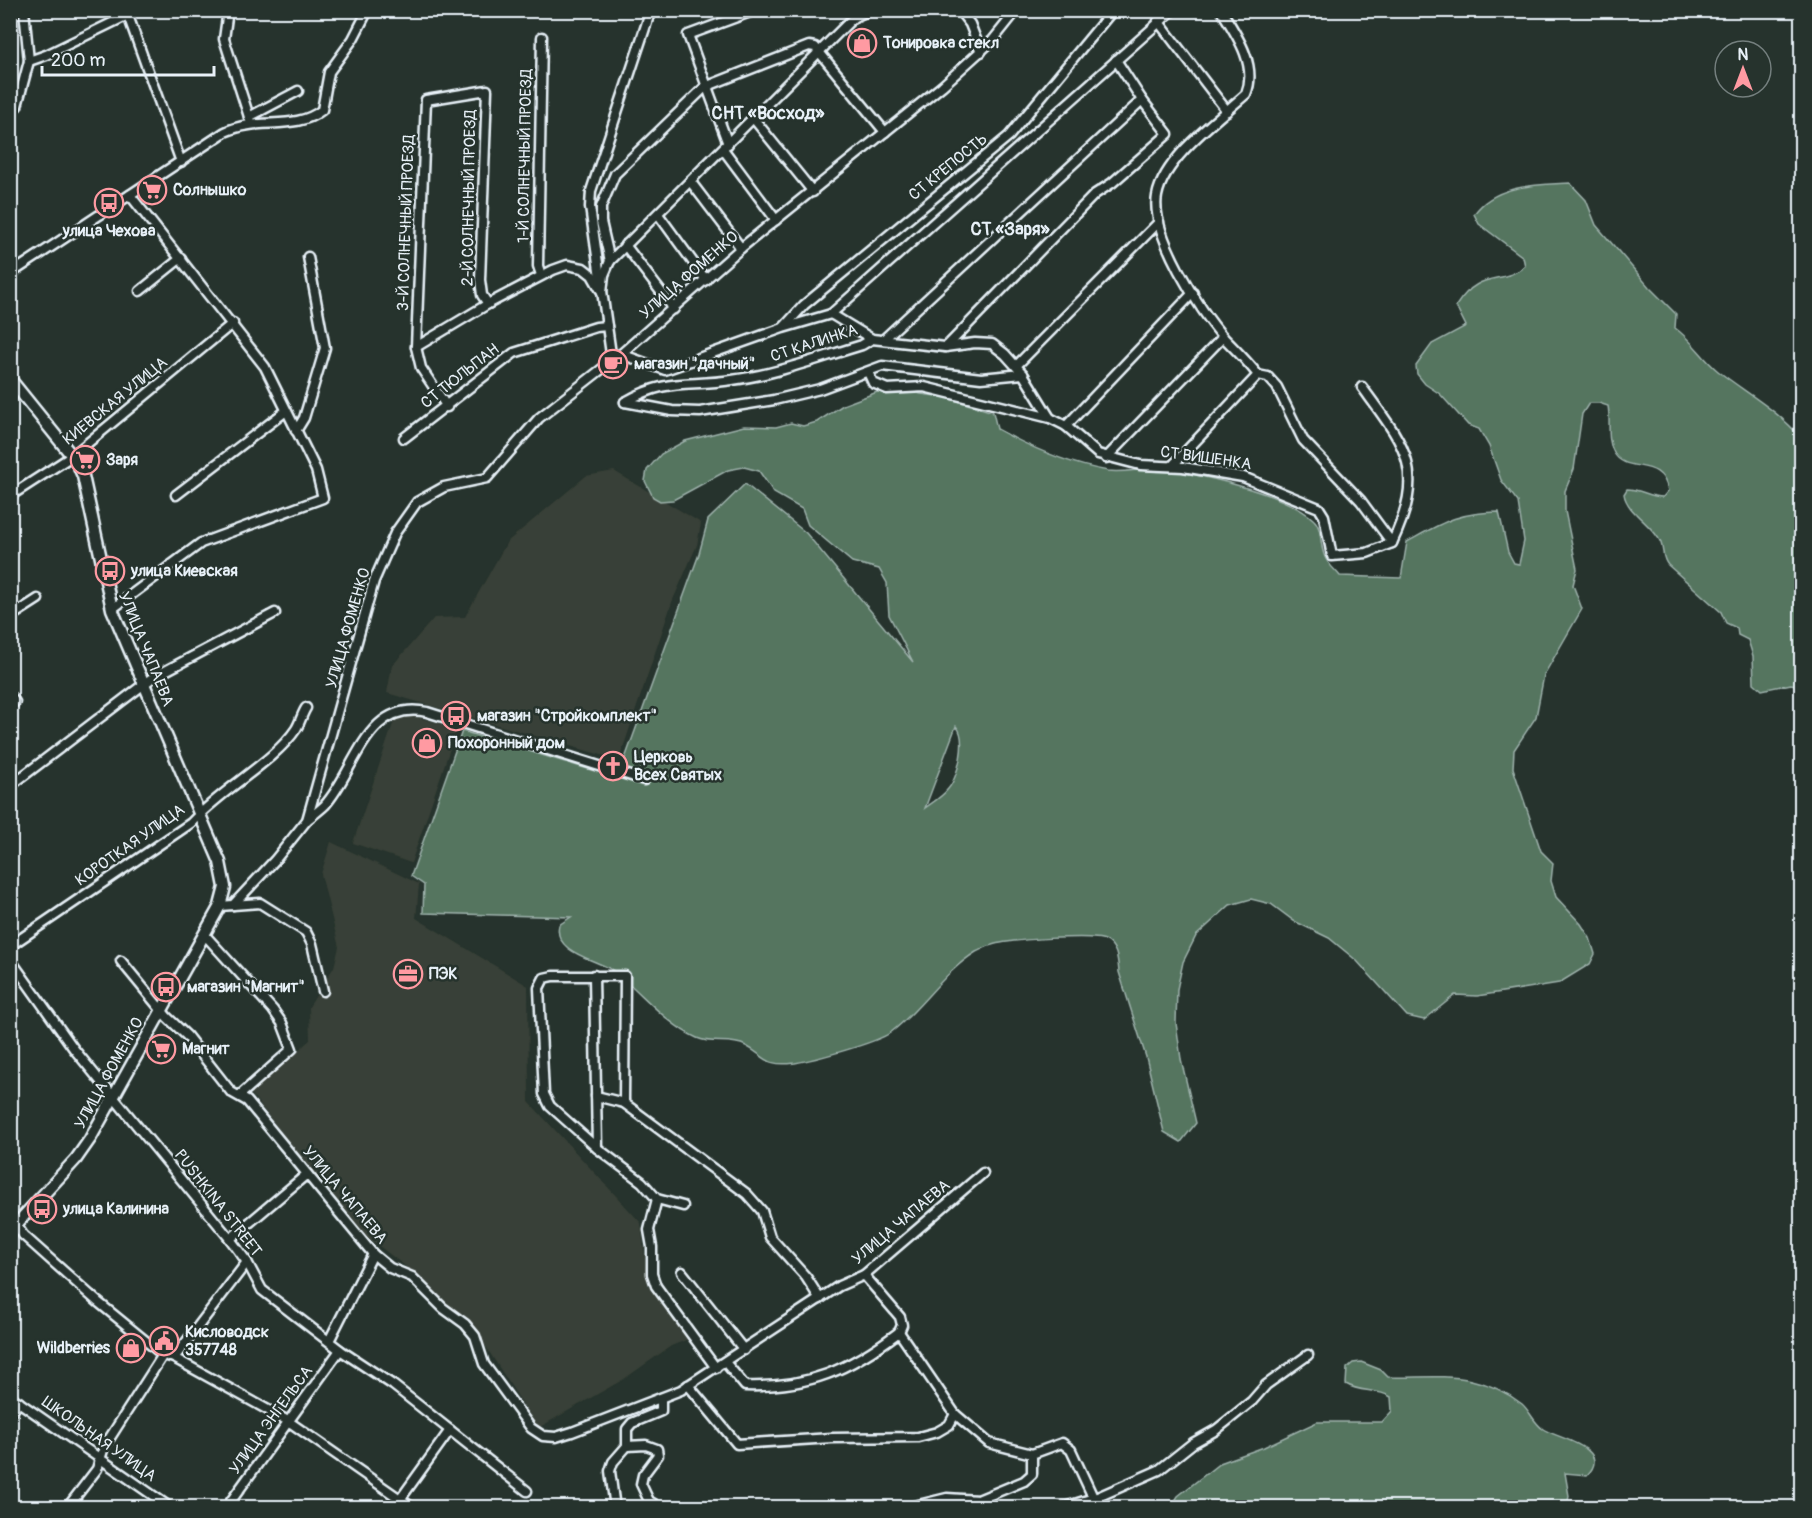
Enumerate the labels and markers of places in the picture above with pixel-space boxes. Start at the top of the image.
shop icon: Тонировка стекл [846,27,878,59]
place label: Тонировка стекл [882,33,999,53]
supermarket icon: Солнышко [136,174,168,206]
place label: Солнышко [173,180,247,200]
bus stop icon: улица Чехова [93,187,125,219]
place label: улица Чехова [62,221,156,241]
cafe icon: магазин "дачный" [597,348,629,380]
place label: магазин "дачный" [634,354,755,374]
supermarket icon: Заря [69,444,101,476]
place label: Заря [106,450,139,470]
bus stop icon: улица Киевская [94,555,126,587]
place label: улица Киевская [130,561,238,581]
bus stop icon: магазин "Стройкомплект" [440,700,472,732]
place label: магазин "Стройкомплект" [477,706,657,726]
shop icon: Похоронный дом [411,727,443,759]
place label: Похоронный дом [448,733,565,753]
place label: Церковь Всех Святых [634,747,722,785]
church icon: Церковь Всех Святых [597,750,629,782]
office icon: ПЭК [392,958,424,990]
place label: ПЭК [429,964,457,984]
bus stop icon: магазин "Магнит" [150,971,182,1003]
place label: магазин "Магнит" [187,977,305,997]
supermarket icon: Магнит [145,1033,177,1065]
place label: Магнит [182,1039,231,1059]
bus stop icon: улица Калинина [26,1193,58,1225]
place label: улица Калинина [62,1199,170,1219]
place label: Кисловодск 357748 [185,1322,269,1360]
public building icon: Кисловодск 357748 [148,1325,180,1357]
shop icon: Wildberries [115,1332,147,1364]
place label: Wildberries [37,1338,111,1358]

